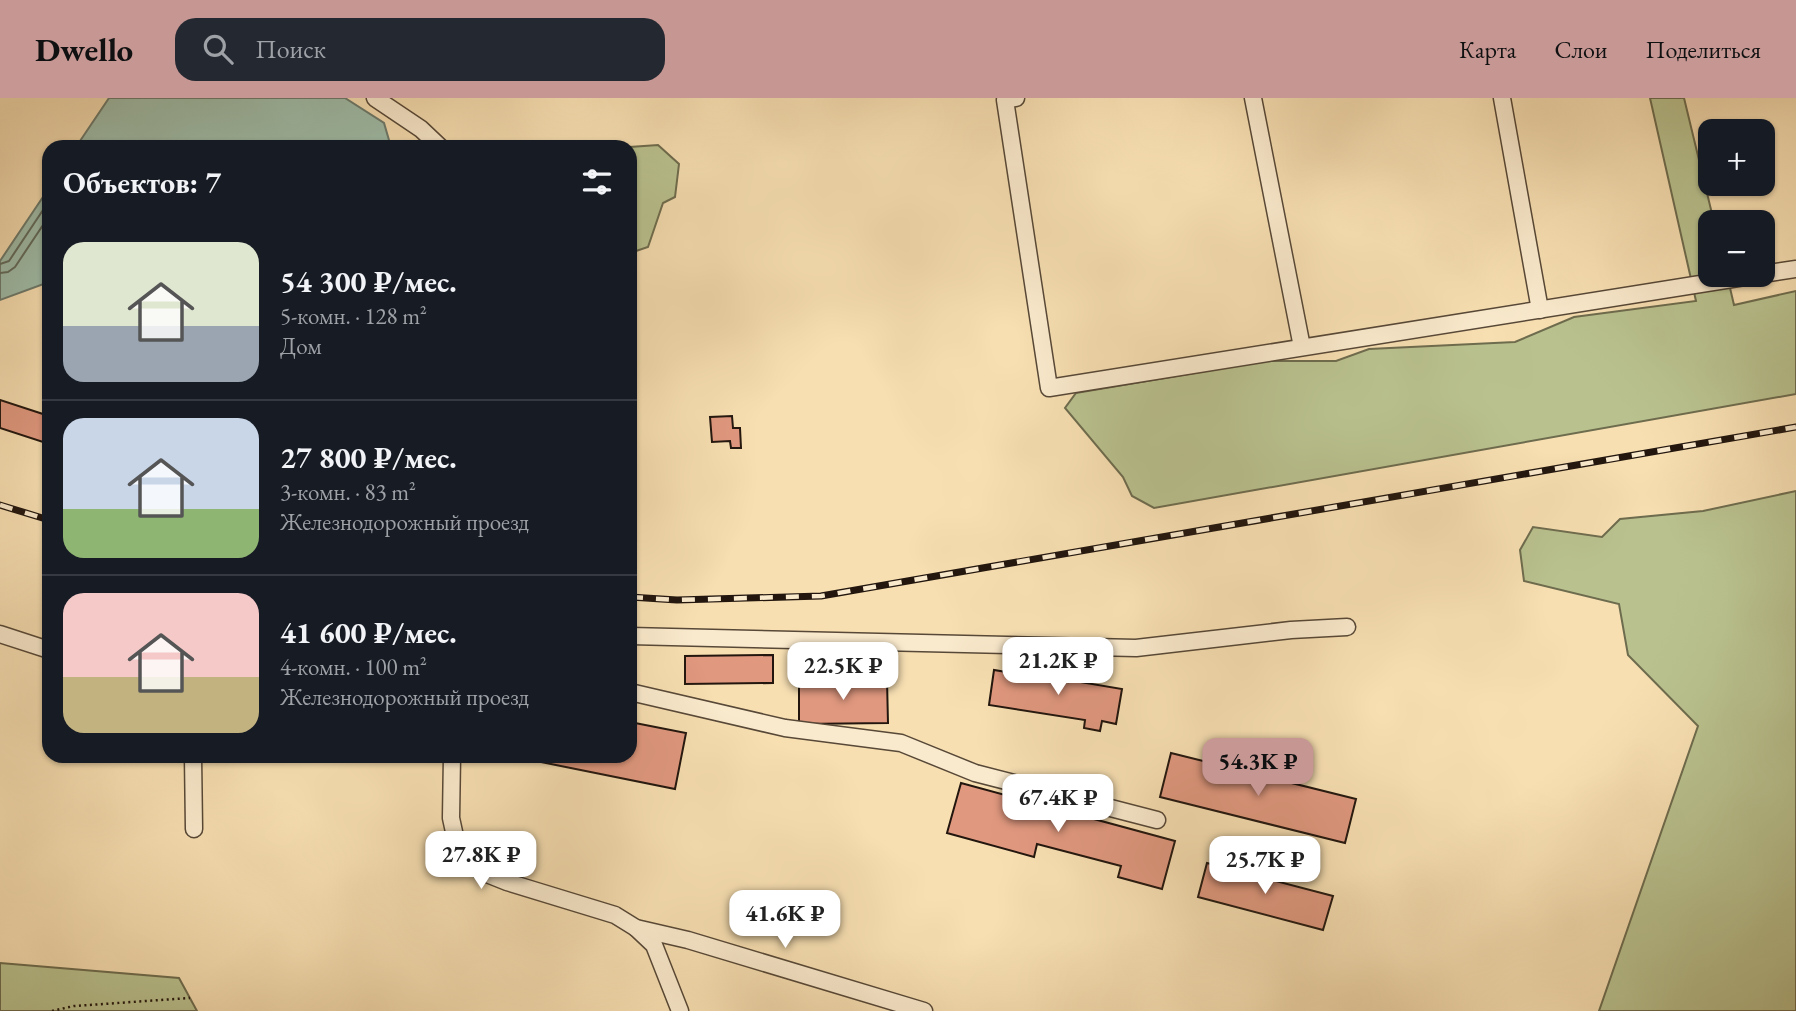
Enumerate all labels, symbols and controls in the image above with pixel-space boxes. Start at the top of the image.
search box [175,18,665,81]
text: Dwello [35,28,133,71]
icon: search [199,30,237,68]
text: Поиск [255,32,326,66]
text: Карта [1459,34,1516,65]
text: Слои [1554,34,1608,65]
text: Поделиться [1646,34,1761,65]
map controls [1698,119,1775,287]
button: + [1698,119,1775,196]
text: Объектов: 7 [63,163,221,202]
icon: filters [578,163,616,201]
button: − [1698,210,1775,287]
text: 54 300 ₽/мес. [280,262,457,301]
icon: home [119,270,203,354]
text: 5-комн. · 128 m² [280,301,427,331]
text: Дом [280,331,322,361]
text: 27 800 ₽/мес. [280,438,457,477]
icon: home [119,446,203,530]
text: 3-комн. · 83 m² [280,477,416,507]
text: Железнодорожный проезд [280,507,529,537]
text: 41 600 ₽/мес. [280,613,457,652]
icon: home [119,621,203,705]
pin: 21.2K ₽ [993,638,1123,697]
pin: 22.5K ₽ [778,642,908,702]
text: 21.2K ₽ [1018,645,1098,675]
text: 22.5K ₽ [803,650,883,680]
text: 4-комн. · 100 m² [280,652,427,682]
text: Железнодорожный проезд [280,682,529,712]
pin: 54.3K ₽ [1193,738,1323,798]
text: 54.3K ₽ [1218,746,1298,776]
pin: 67.4K ₽ [993,774,1123,834]
text: 67.4K ₽ [1018,782,1098,812]
pin: 27.8K ₽ [416,832,546,891]
pin: 25.7K ₽ [1200,836,1330,896]
text: 27.8K ₽ [441,839,521,869]
text: 25.7K ₽ [1225,844,1305,874]
pin: 41.6K ₽ [720,890,850,950]
text: 41.6K ₽ [745,898,825,928]

